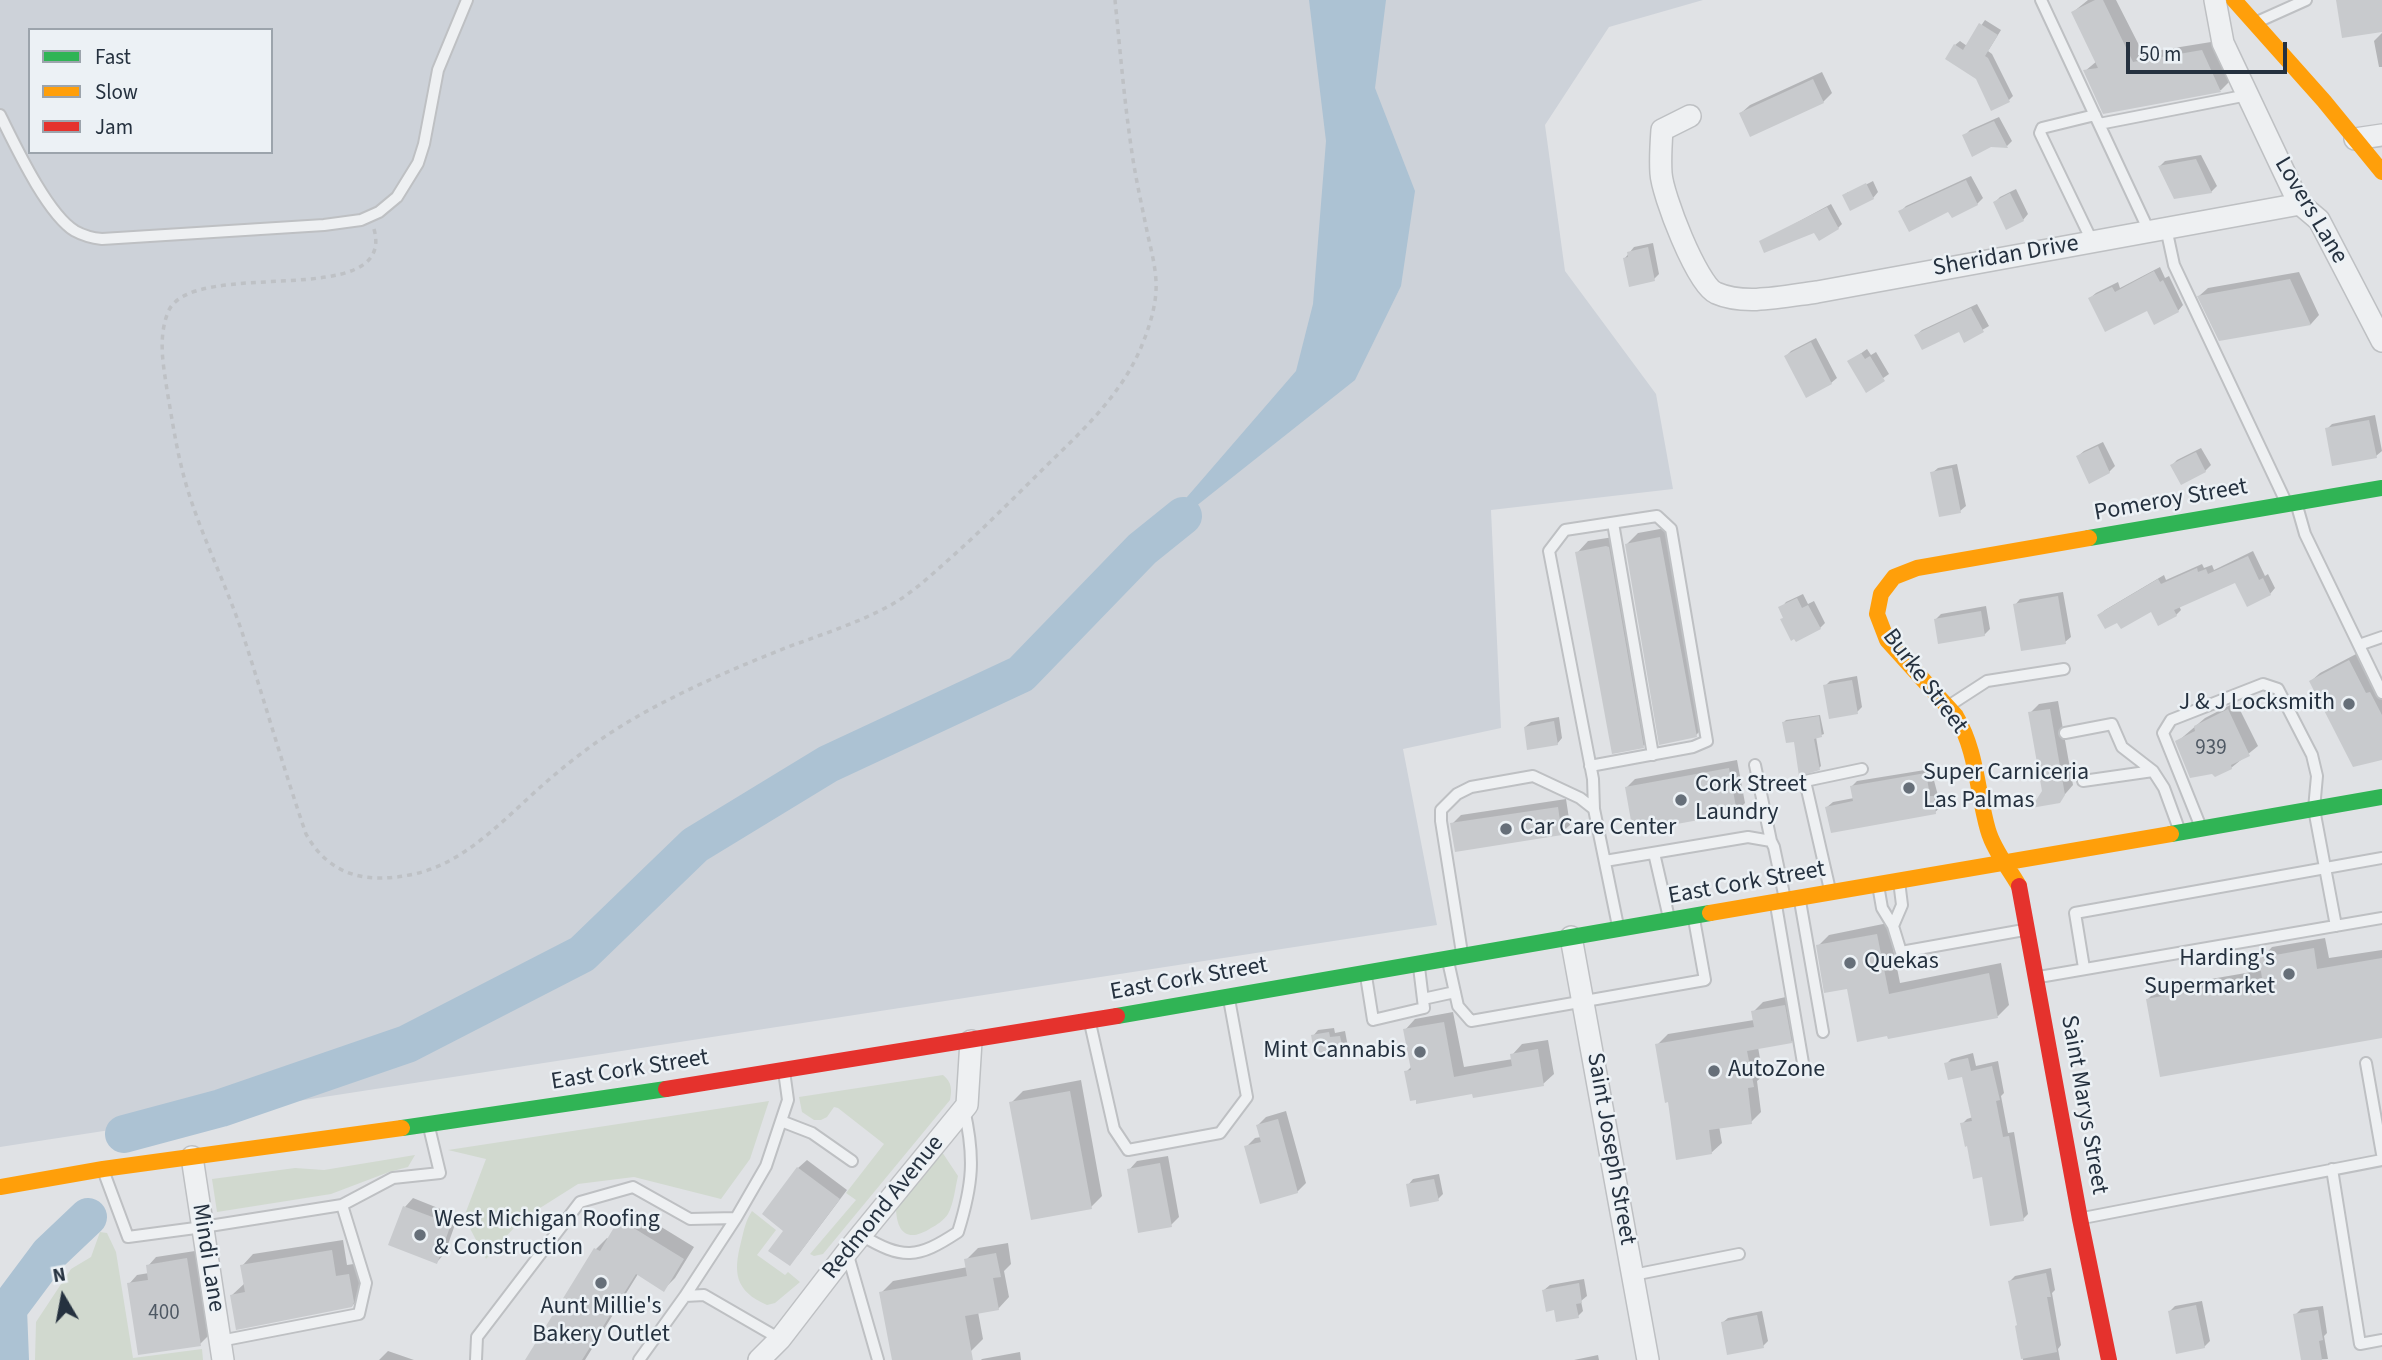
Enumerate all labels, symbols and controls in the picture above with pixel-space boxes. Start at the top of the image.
legend [28,28,273,154]
scale bar [2130,28,2291,72]
text: 50 m [2139,39,2181,69]
text: Fast [95,42,131,72]
text: Slow [95,77,138,107]
text: Jam [95,112,133,142]
street label: Lovers Lane [2267,152,2353,270]
street label: Sheridan Drive [1931,230,2081,284]
street label: Pomeroy Street [2092,473,2250,529]
street label: Burke Street [1875,624,1973,740]
place label: J & J Locksmith [2179,690,2335,718]
marker: J & J Locksmith [2341,696,2357,712]
house number: 939 [2195,736,2227,762]
place label: Super Carniceria Las Palmas [1923,760,2089,816]
place label: Cork Street Laundry [1695,772,1807,828]
marker: Super Carniceria Las Palmas [1901,780,1917,796]
marker: Cork Street Laundry [1673,792,1689,808]
place label: Car Care Center [1520,815,1676,843]
marker: Car Care Center [1498,821,1514,837]
street label: East Cork Street [1666,856,1828,912]
place label: Harding's Supermarket [2144,946,2275,1002]
place label: Quekas [1864,949,1939,977]
street label: East Cork Street [1108,952,1270,1008]
marker: Quekas [1842,955,1858,971]
marker: Harding's Supermarket [2281,966,2297,982]
street label: Saint Marys Street [2053,1013,2113,1197]
place label: Mint Cannabis [1263,1038,1406,1066]
street label: East Cork Street [549,1044,711,1098]
marker: Mint Cannabis [1412,1044,1428,1060]
street label: Saint Joseph Street [1579,1051,1641,1247]
place label: AutoZone [1728,1057,1825,1085]
marker: AutoZone [1706,1063,1722,1079]
street label: Redmond Avenue [817,1130,951,1286]
street label: Mindi Lane [184,1202,230,1314]
place label: West Michigan Roofing & Construction [434,1207,660,1263]
marker: West Michigan Roofing & Construction [412,1227,428,1243]
text: N [51,1261,68,1290]
north arrow [28,1262,98,1332]
marker: Aunt Millie's Bakery Outlet [593,1275,609,1291]
place label: Aunt Millie's Bakery Outlet [532,1294,670,1350]
house number: 400 [148,1301,180,1327]

